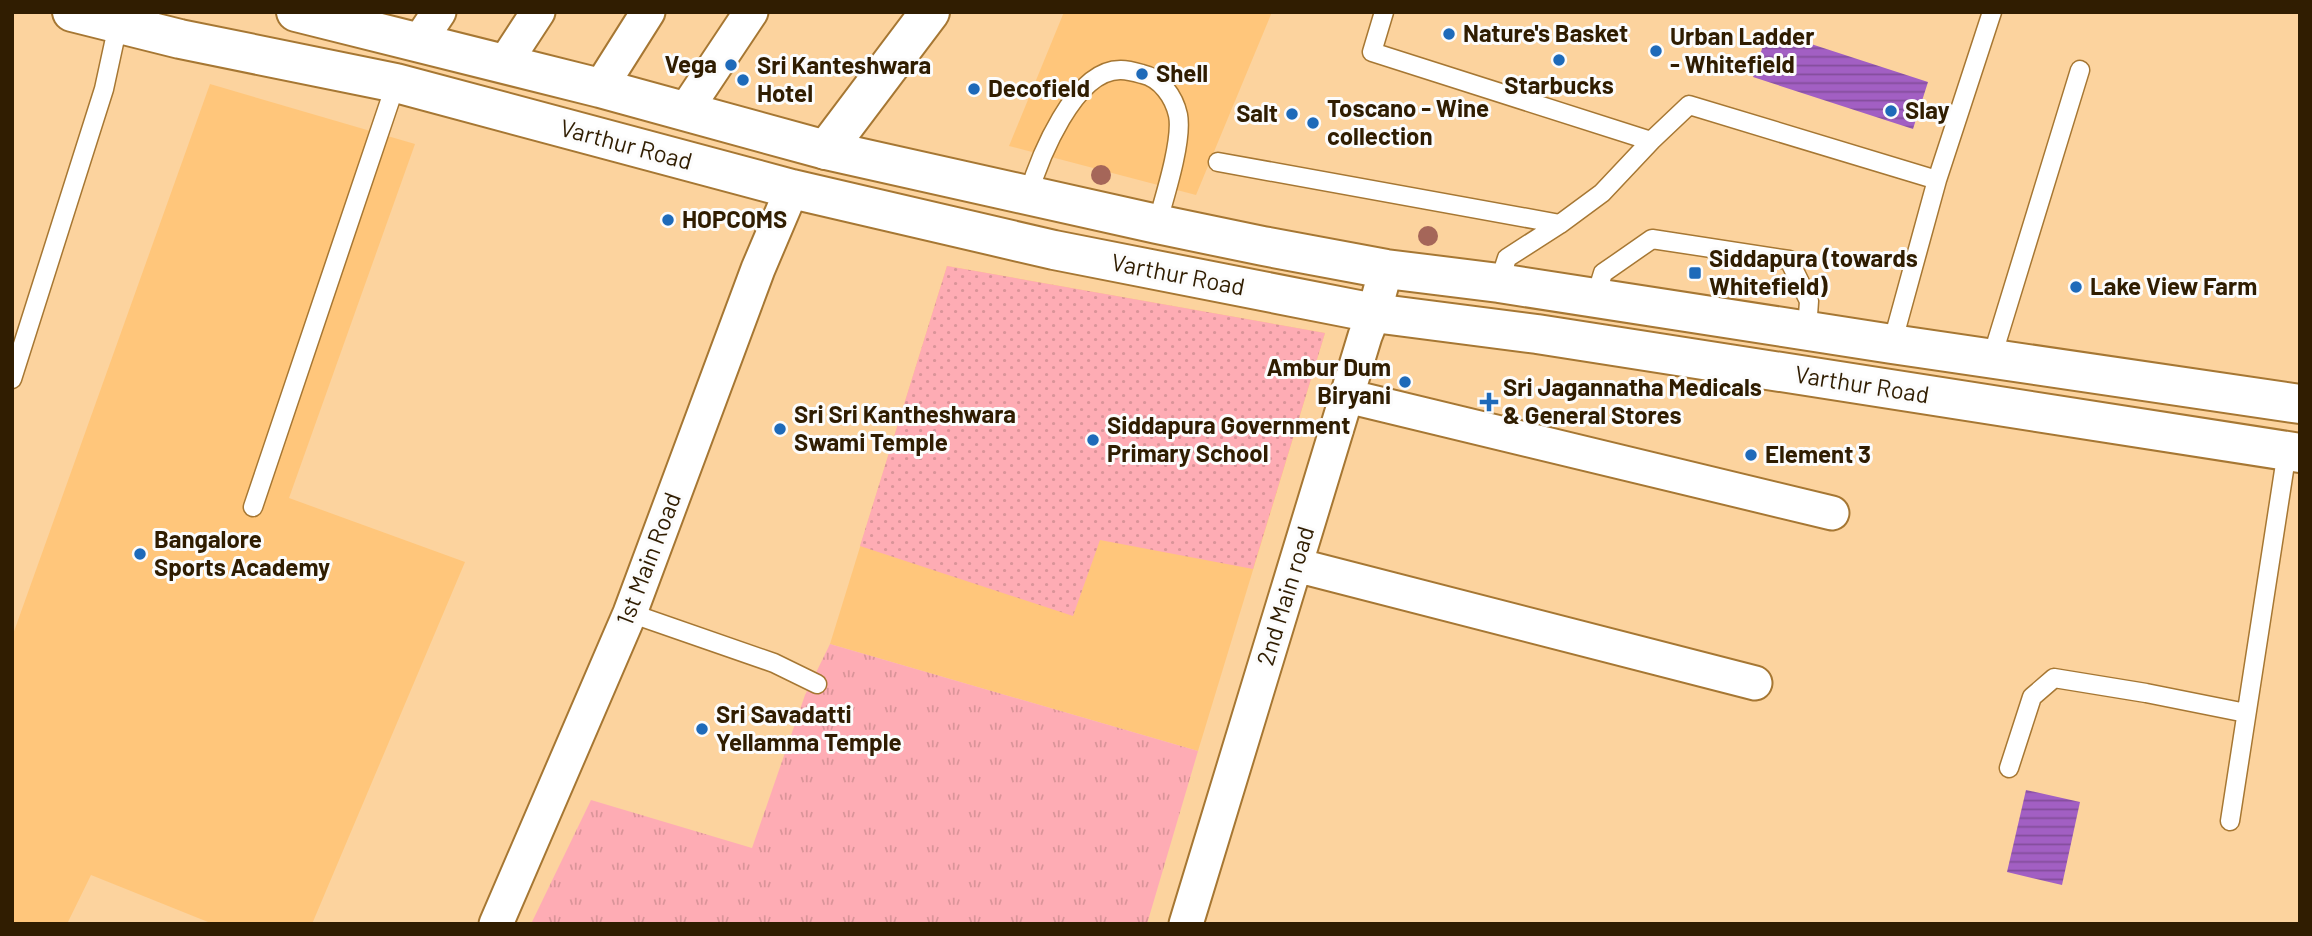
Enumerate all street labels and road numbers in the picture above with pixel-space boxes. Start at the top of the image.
street label: Varthur Road [557,112,696,175]
street label: Varthur Road [1109,246,1248,301]
street label: Varthur Road [1793,359,1931,408]
street label: 1st Main Road [609,488,686,629]
street label: 2nd Main road [1250,523,1319,669]

